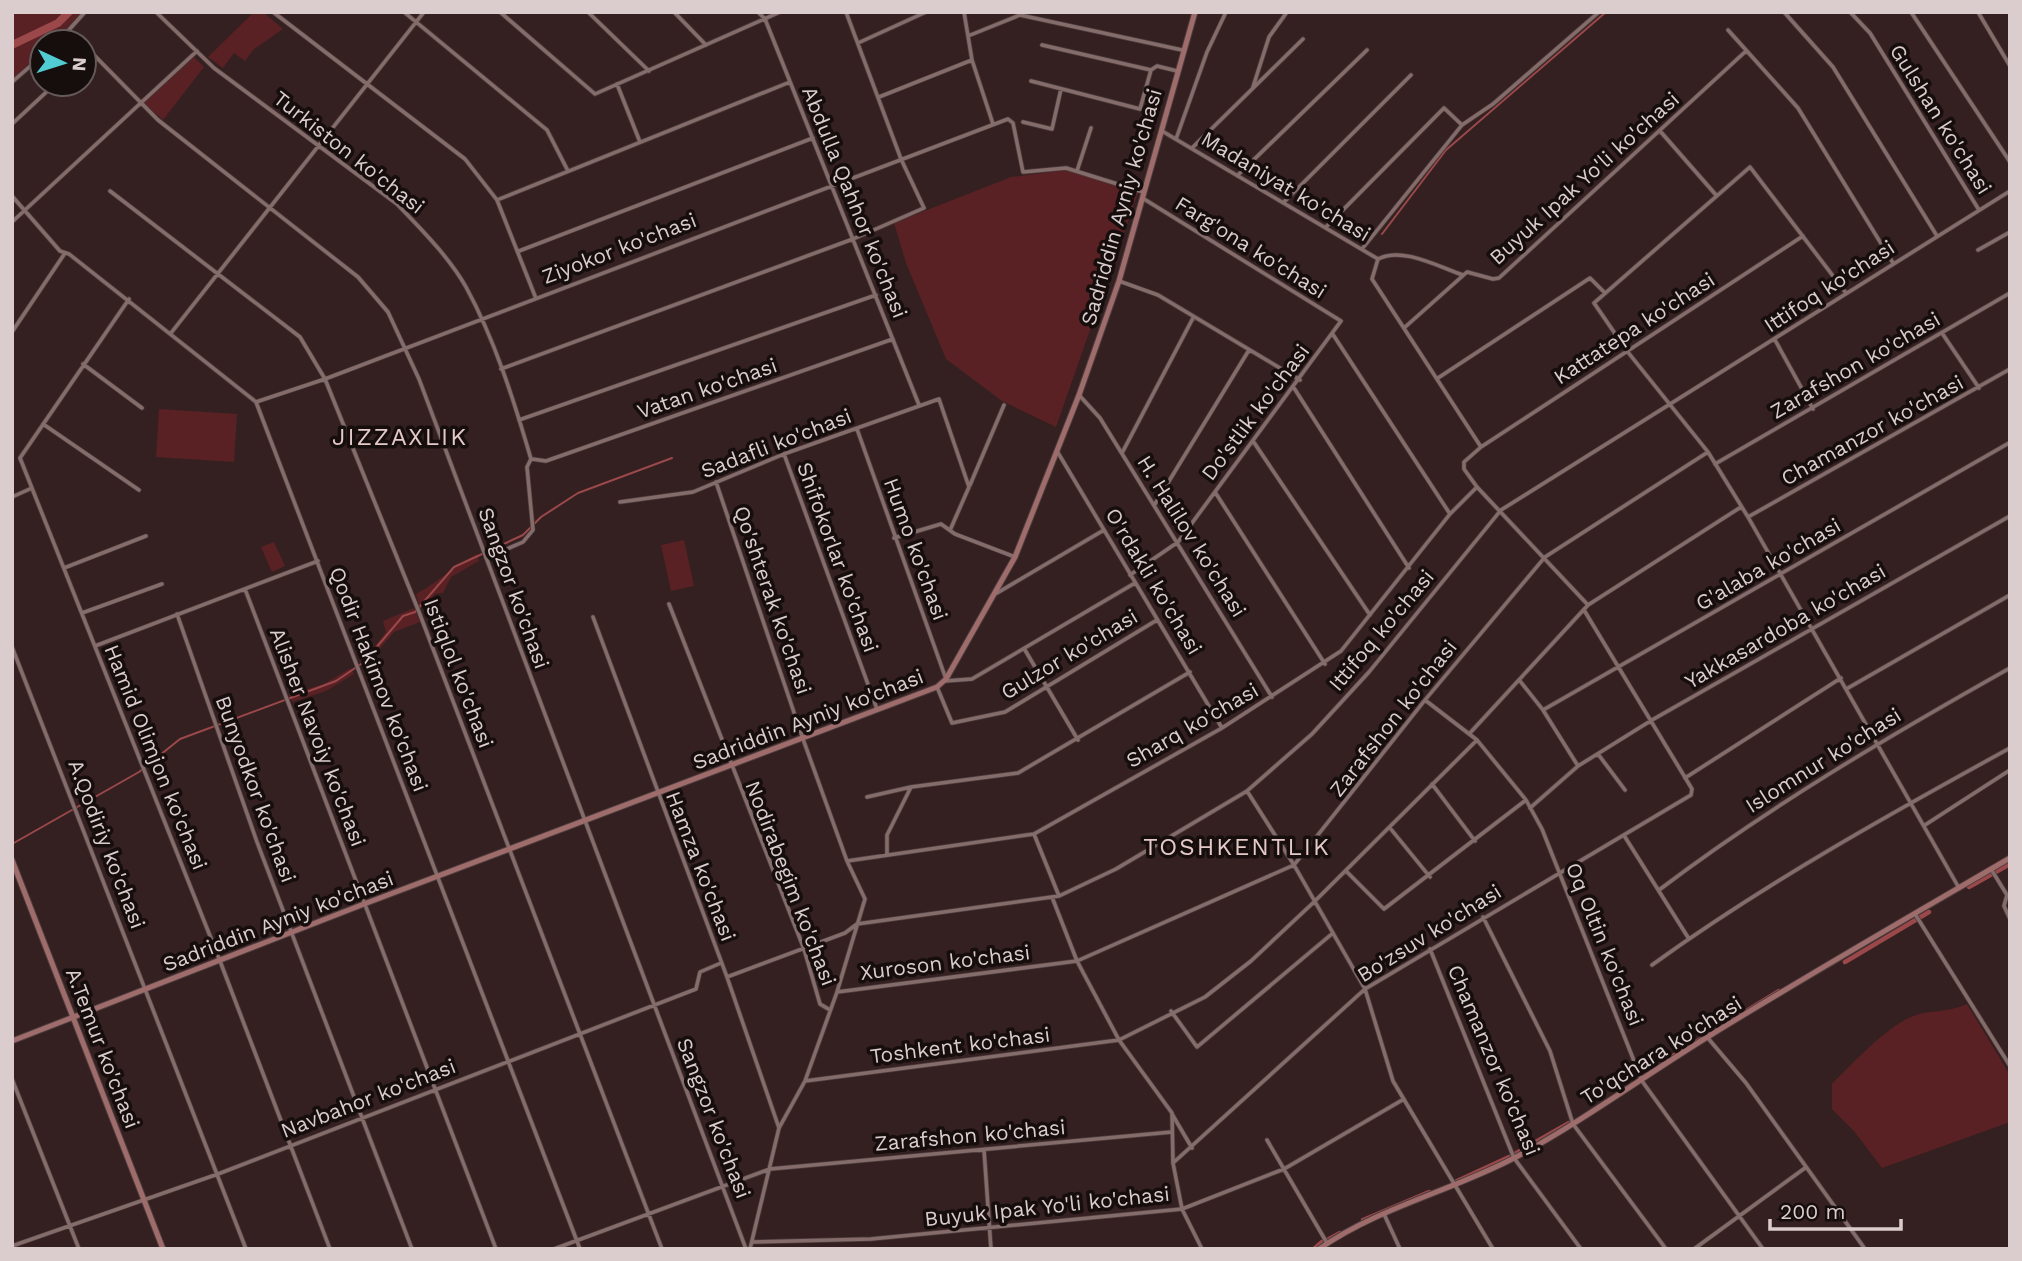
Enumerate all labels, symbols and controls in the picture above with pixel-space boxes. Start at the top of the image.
north arrow [28,28,98,98]
street label: Gulshan ko'chasi [1885,39,1997,199]
text: N [67,56,91,72]
street label: Abdulla Qahhor ko'chasi [797,83,913,321]
street label: Turkiston ko'chasi [269,85,429,219]
street label: Sadriddin Ayniy ko'chasi [1075,86,1167,328]
street label: Buyuk Ipak Yo'li ko'chasi [1484,86,1684,270]
street label: Madaniyat ko'chasi [1197,126,1375,246]
street label: Farg'ona ko'chasi [1171,191,1331,303]
street label: Ziyokor ko'chasi [538,207,700,289]
street label: Ittifoq ko'chasi [1759,235,1899,337]
street label: Kattatepa ko'chasi [1549,267,1719,389]
street label: Zarafshon ko'chasi [1766,306,1944,424]
street label: Do'stlik ko'chasi [1196,339,1314,485]
street label: Vatan ko'chasi [634,352,780,424]
street label: Chamanzor ko'chasi [1776,369,1968,491]
street label: Sadafli ko'chasi [697,403,855,483]
district label: JIZZAXLIK [332,423,468,451]
street label: H. Halilov ko'chasi [1132,451,1252,621]
street label: Shifokorlar ko'chasi [792,459,884,655]
street label: Humo ko'chasi [879,474,953,624]
street label: Qo'shterak ko'chasi [729,502,817,698]
street label: O'rdakli ko'chasi [1100,503,1208,659]
street label: Sangzor ko'chasi [473,504,555,672]
street label: G'alaba ko'chasi [1691,512,1845,616]
street label: Yakkasardoba ko'chasi [1680,558,1890,694]
street label: Qodir Hakimov ko'chasi [325,563,433,795]
street label: Ittifoq ko'chasi [1323,564,1439,696]
street label: Istiqlol ko'chasi [419,595,499,751]
street label: Gulzor ko'chasi [996,603,1142,705]
street label: Alisher Navoiy ko'chasi [265,624,371,850]
street label: Zarafshon ko'chasi [1324,635,1462,801]
street label: Hamid Olimjon ko'chasi [99,641,213,873]
street label: Sadriddin Ayniy ko'chasi [689,663,927,775]
street label: Sharq ko'chasi [1121,677,1263,773]
street label: Bunyodkor ko'chasi [211,692,301,886]
street label: Islomnur ko'chasi [1741,702,1905,818]
street label: A.Qodiriy ko'chasi [63,756,151,932]
street label: Nodirabegim ko'chasi [740,777,842,989]
street label: Hamza ko'chasi [661,788,741,944]
district label: TOSHKENTLIK [1143,833,1331,861]
street label: Oq Oltin ko'chasi [1561,859,1649,1029]
street label: Sadriddin Ayniy ko'chasi [159,865,397,977]
street label: Bo'zsuv ko'chasi [1352,879,1506,987]
street label: Xuroson ko'chasi [858,939,1032,985]
street label: Chamanzor ko'chasi [1443,961,1545,1159]
street label: A.Temur ko'chasi [61,964,145,1132]
street label: To'qchara ko'chasi [1576,990,1746,1110]
street label: Toshkent ko'chasi [869,1022,1051,1068]
street label: Sangzor ko'chasi [672,1034,756,1202]
street label: Navbahor ko'chasi [277,1053,459,1143]
street label: Zarafshon ko'chasi [873,1114,1067,1156]
street label: Buyuk Ipak Yo'li ko'chasi [923,1181,1171,1231]
scale bar [1770,1188,1901,1232]
text: 200 m [1780,1199,1846,1224]

